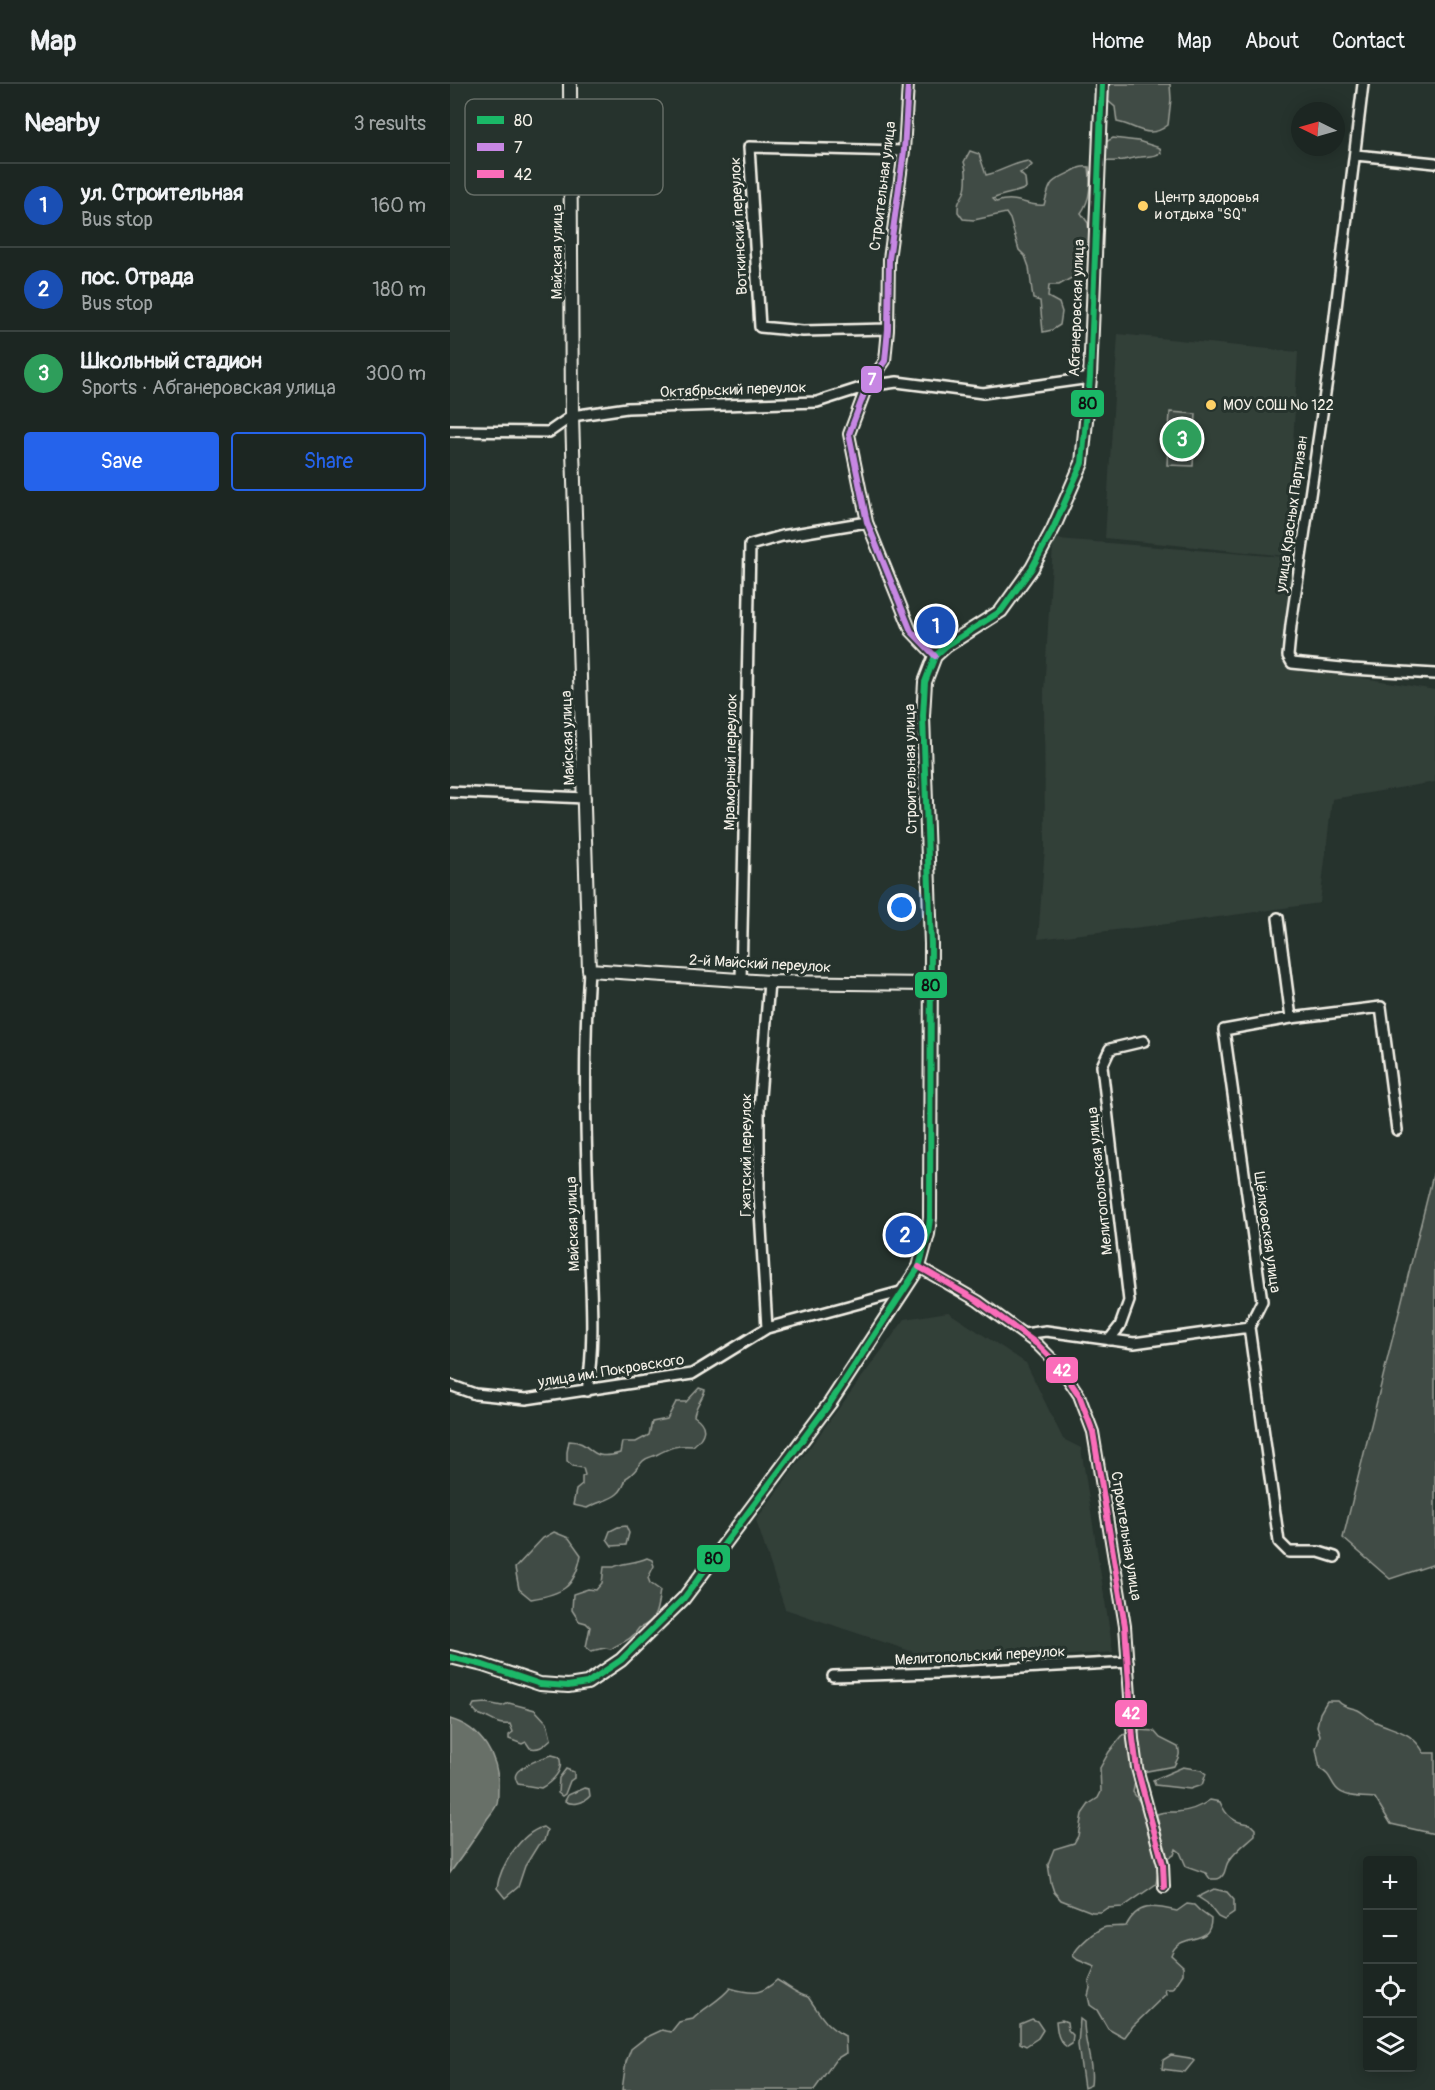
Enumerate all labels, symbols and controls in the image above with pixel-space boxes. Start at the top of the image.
text: Map [30,24,76,59]
text: Home [1091,28,1144,55]
text: Map [1177,28,1212,55]
text: About [1245,28,1299,55]
text: Contact [1332,28,1405,55]
legend [465,99,663,195]
north arrow [1291,102,1345,156]
text: Nearby [24,107,100,139]
text: 3 results [354,111,426,136]
text: 80 [514,111,533,131]
street label: Строительная улица [866,120,900,252]
text: 7 [514,138,523,158]
street label: Воткинский переулок [726,156,752,295]
text: 42 [514,165,532,185]
text: ул. Строительная [81,179,243,207]
place label: Центр здоровья и отдыха "SQ" [1155,188,1259,224]
text: 1 [40,193,47,218]
text: 160 m [371,193,426,218]
marker: Центр здоровья и отдыха "SQ" [1136,199,1150,213]
street label: Майская улица [548,204,567,299]
text: Bus stop [81,207,153,232]
street label: Абганеровская улица [1065,239,1089,377]
text: пос. Отрада [81,263,194,291]
text: 2 [38,277,49,302]
text: 180 m [372,277,426,302]
text: Bus stop [81,291,153,316]
text: Школьный стадион [81,347,262,375]
text: 3 [38,361,49,386]
text: 300 m [365,361,426,386]
line badge: 7 [860,365,883,394]
text: 7 [868,370,877,390]
text: Sports · Абганеровская улица [81,375,336,400]
street label: Октябрьский переулок [659,378,807,402]
line badge: 80 [1070,389,1105,418]
text: 80 [1079,394,1098,414]
place label: МОУ СОШ № 122 [1223,396,1334,415]
marker: МОУ СОШ № 122 [1204,398,1218,412]
pin: 3 [1162,416,1202,462]
button: Save [24,432,219,491]
button: Share [231,432,426,491]
street label: улица Красных Партизан [1271,435,1312,594]
pin: 1 [916,604,956,648]
street label: Майская улица [557,690,579,786]
street label: Мраморный переулок [720,693,742,831]
street label: Строительная улица [900,704,922,834]
your location [887,893,916,922]
street label: 2-й Майский переулок [688,951,832,977]
line badge: 80 [914,971,948,999]
text: 80 [922,976,941,996]
street label: Гжатский переулок [737,1093,756,1217]
street label: Мелитопольская улица [1083,1106,1117,1256]
street label: Щёлковская улица [1249,1170,1285,1294]
street label: Майская улица [562,1176,584,1272]
pin: 2 [886,1212,924,1258]
street label: улица им. Покровского [536,1350,685,1392]
line badge: 42 [1045,1356,1079,1384]
text: 42 [1053,1361,1071,1381]
street label: Строительная улица [1106,1470,1146,1602]
line badge: 80 [696,1544,731,1573]
text: 80 [705,1549,724,1569]
street label: Мелитопольский переулок [894,1642,1066,1670]
line badge: 42 [1114,1699,1148,1728]
text: 42 [1122,1704,1140,1724]
map controls [1363,1856,1417,2072]
button: + [1363,1856,1417,1910]
button: − [1363,1910,1417,1964]
button: locate [1363,1964,1417,2018]
button: layers [1363,2018,1417,2072]

